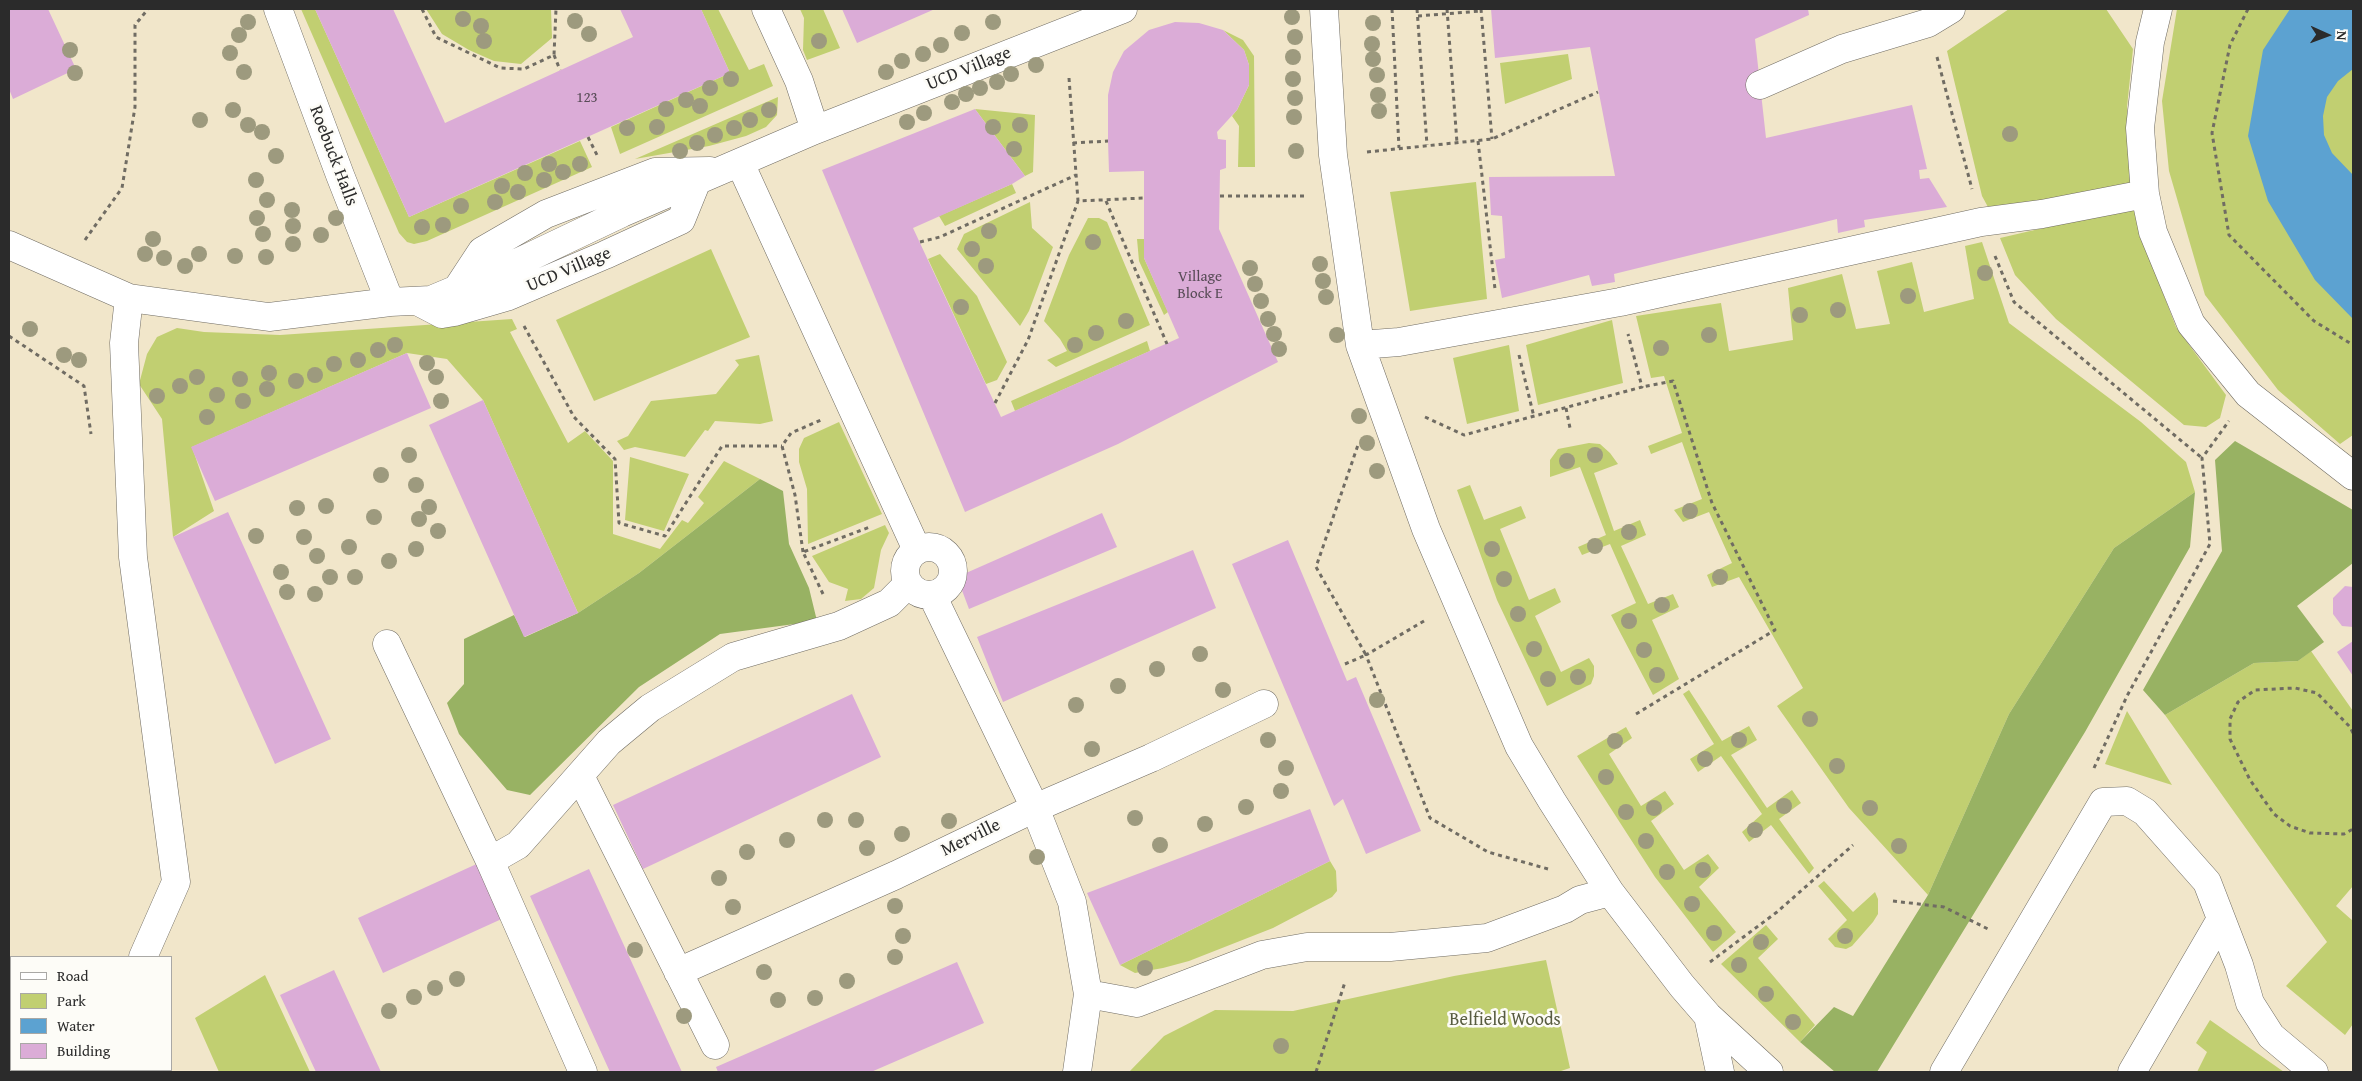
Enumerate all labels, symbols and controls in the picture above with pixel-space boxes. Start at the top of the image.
north arrow [2302,10,2352,60]
text: N [2332,30,2352,41]
street label: UCD Village [924,42,1014,96]
house number: 123 [576,89,598,107]
street label: Roebuck Halls [304,103,362,209]
street label: UCD Village [524,243,614,297]
house number: Village Block E [1177,268,1223,303]
street label: Merville [938,814,1004,862]
legend [10,956,172,1071]
text: Road [57,965,88,986]
text: Park [57,990,86,1011]
park label: Belfield Woods [1449,1009,1561,1031]
text: Water [57,1015,95,1036]
text: Building [57,1040,110,1061]

